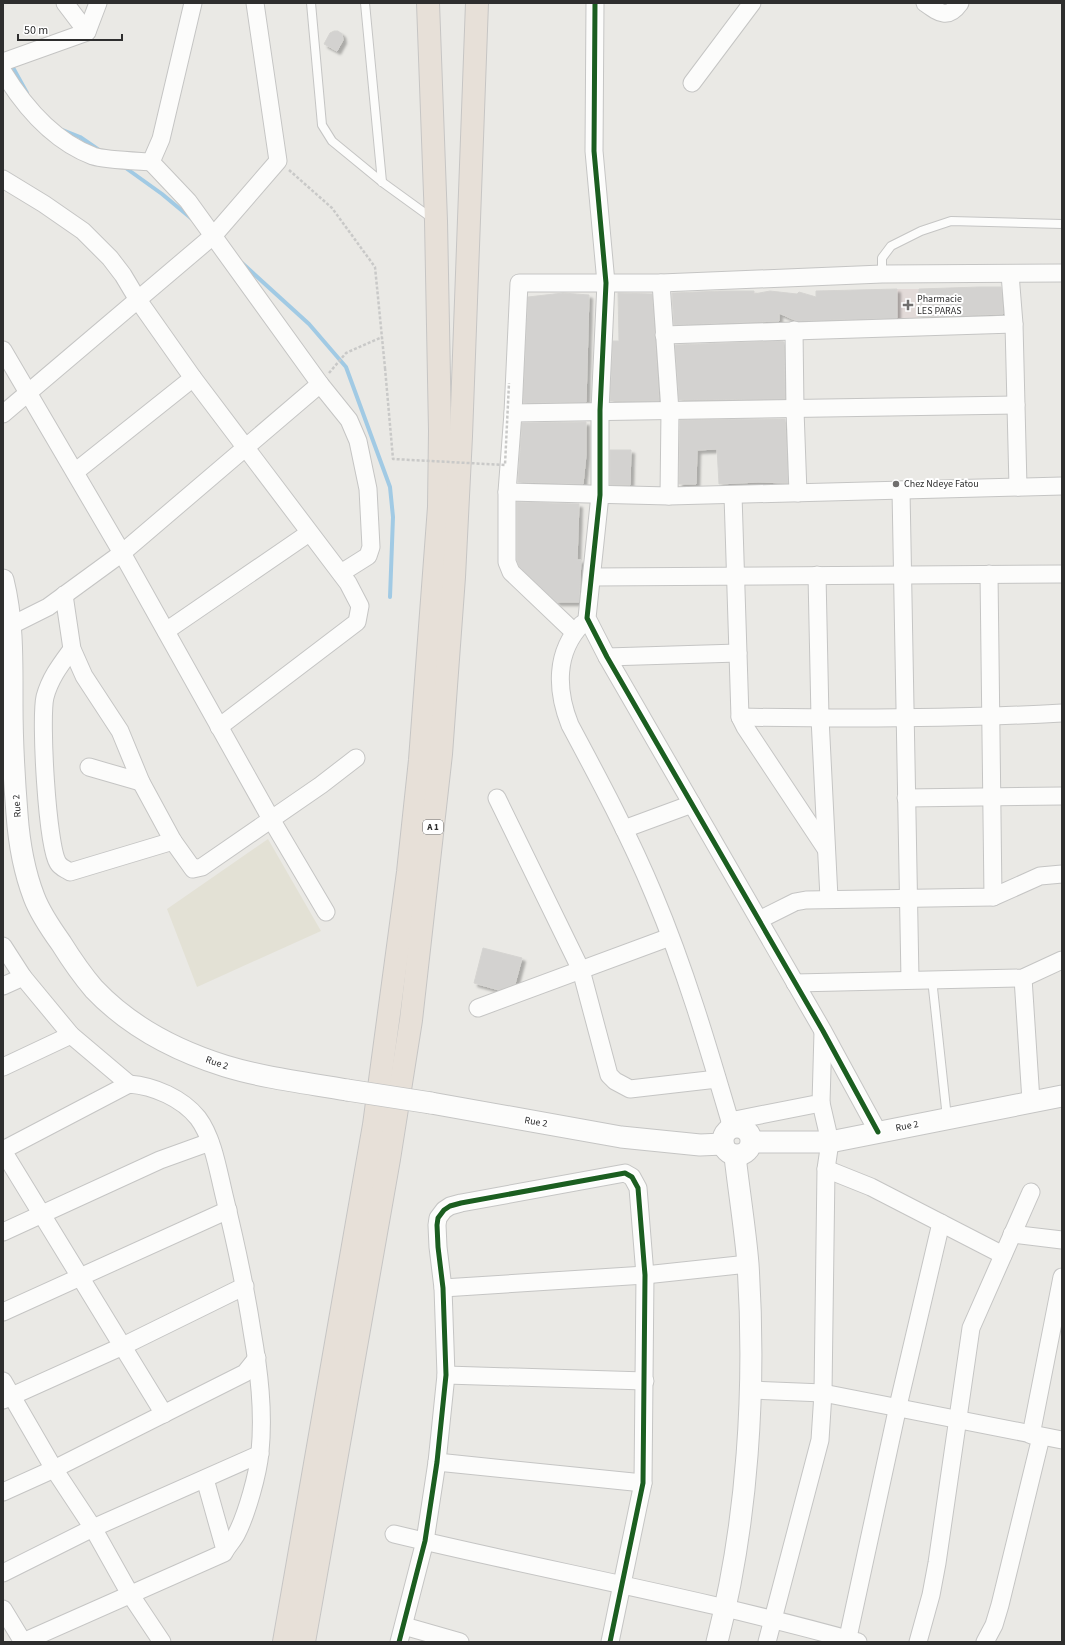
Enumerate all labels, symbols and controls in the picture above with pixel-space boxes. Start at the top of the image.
scale bar [18,16,122,42]
text: 50 m [24,22,48,39]
place label: Pharmacie LES PARAS [917,292,962,318]
marker: Pharmacie LES PARAS [902,299,914,311]
place label: Chez Ndeye Fatou [904,477,979,491]
marker: Chez Ndeye Fatou [891,479,901,489]
street label: Rue 2 [9,794,25,818]
road number: A 1 [423,820,443,834]
street label: Rue 2 [204,1053,230,1073]
street label: Rue 2 [523,1113,549,1131]
street label: Rue 2 [894,1117,920,1135]

